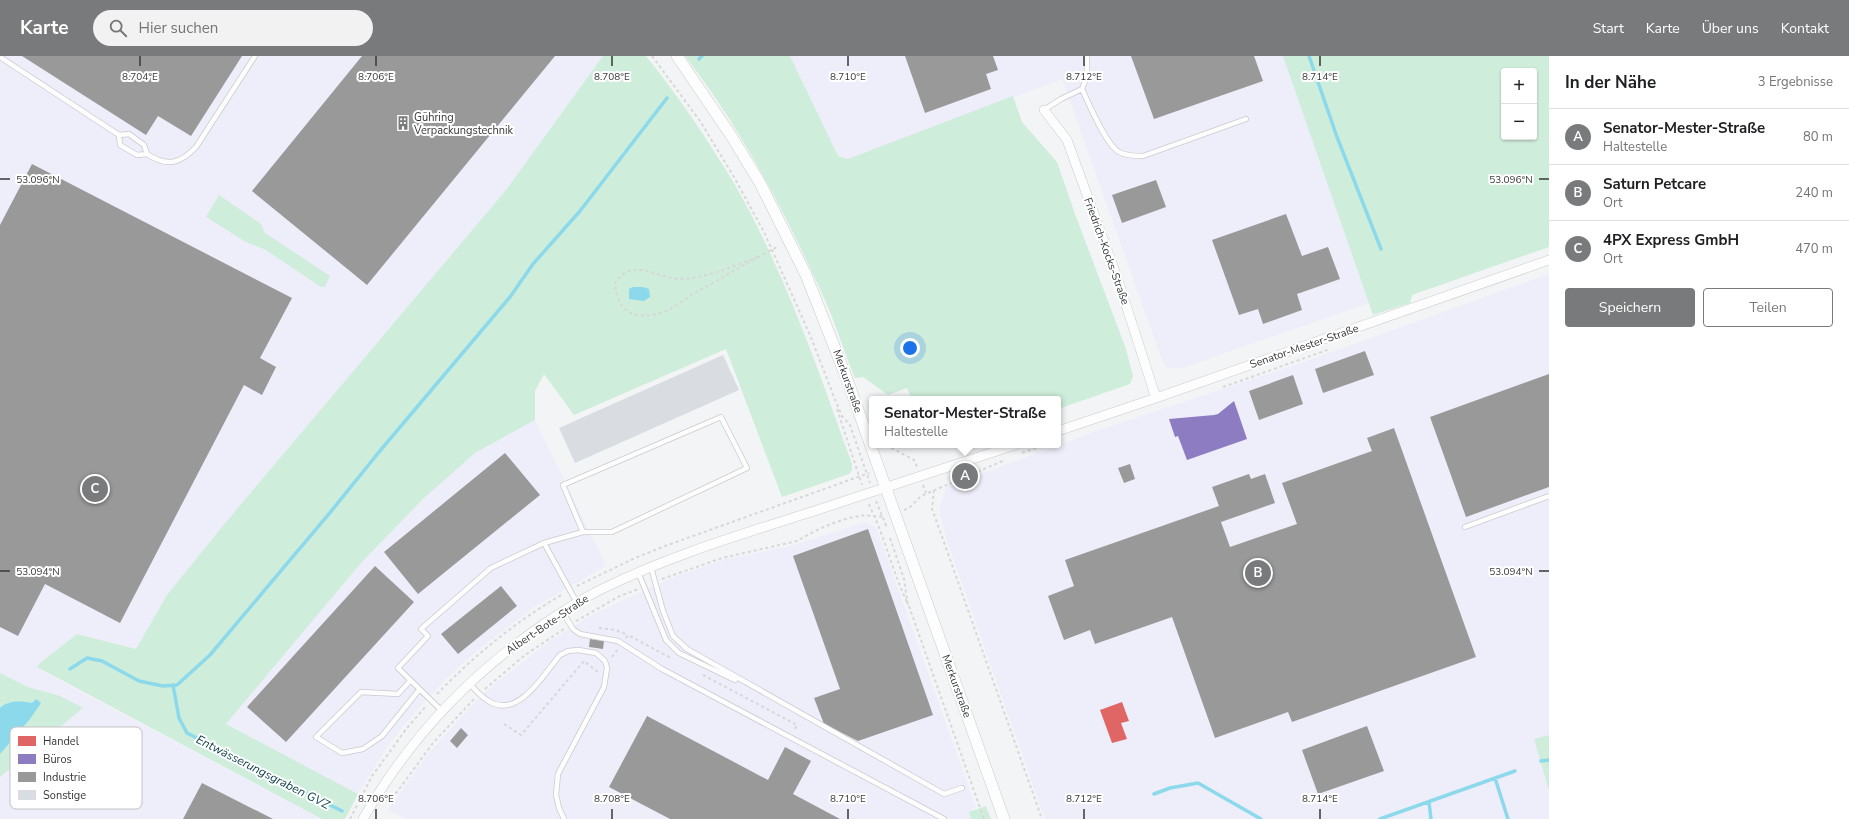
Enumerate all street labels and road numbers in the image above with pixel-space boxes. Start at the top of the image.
street label: Friedrich-Kocks-Straße [1080,195,1133,307]
street label: Senator-Mester-Straße [1248,321,1361,372]
street label: Merkurstraße [829,348,866,415]
street label: Albert-Bote-Straße [503,591,592,658]
street label: Merkurstraße [938,653,975,720]

